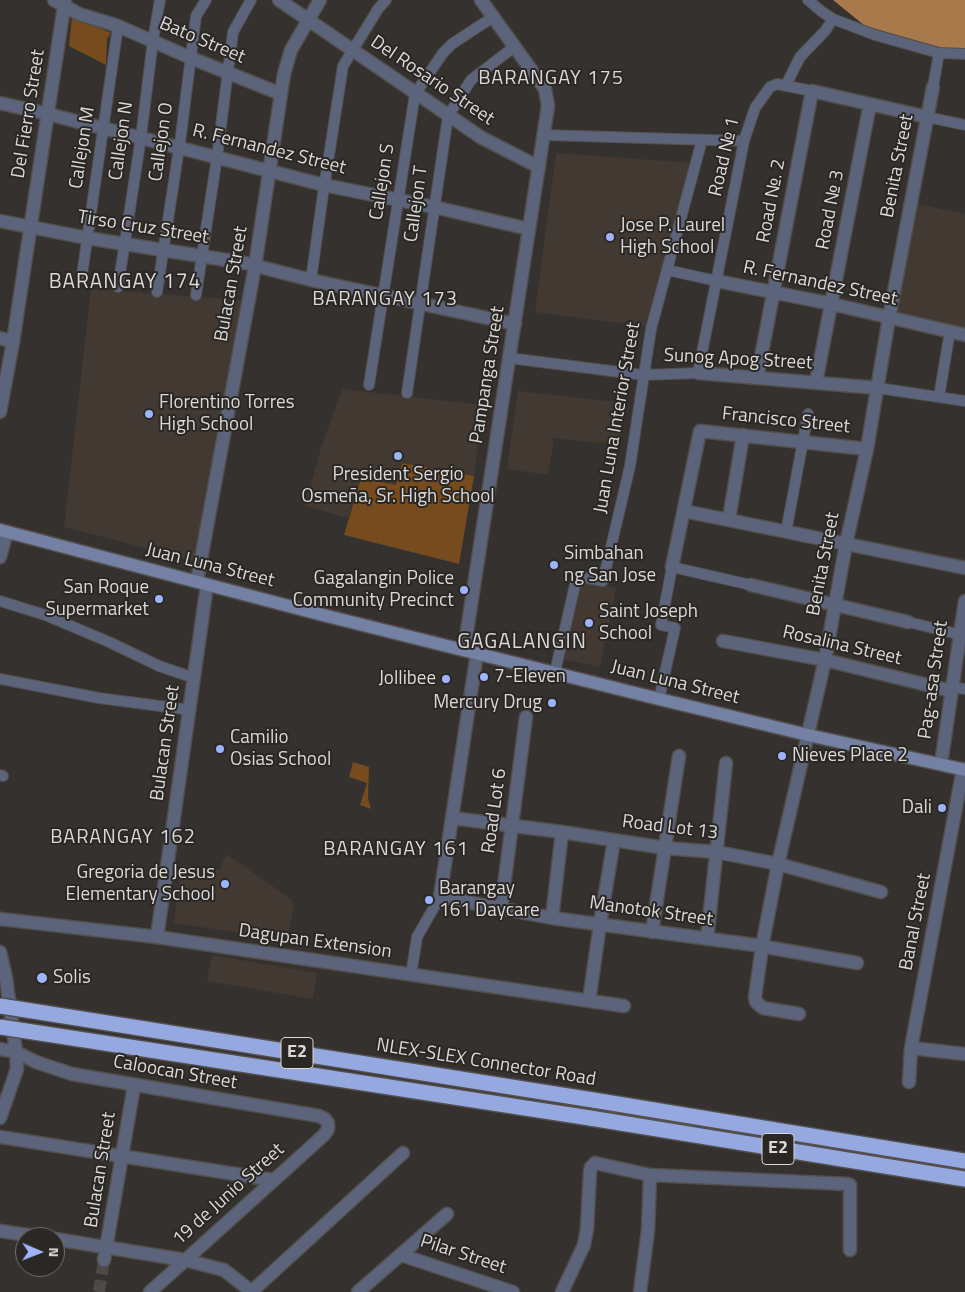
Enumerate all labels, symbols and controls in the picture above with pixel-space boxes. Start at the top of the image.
street label: Bato Street [156,13,248,69]
street label: Del Rosario Street [366,31,498,131]
street label: Del Fierro Street [8,48,50,180]
district label: BARANGAY 175 [477,67,625,91]
street label: Callejon N [105,100,139,182]
street label: Callejon O [145,101,179,183]
street label: Callejon M [65,105,101,191]
street label: Benita Street [877,112,919,220]
street label: Road № 1 [705,115,745,199]
street label: R. Fernandez Street [190,120,348,180]
street label: Callejon S [366,142,400,222]
street label: Road №. 2 [753,157,791,245]
street label: Callejon T [400,164,434,244]
street label: Road № 3 [812,168,850,252]
street label: Tirso Cruz Street [76,206,210,250]
place label: Jose P. Laurel High School [620,215,725,259]
street label: Bulacan Street [211,224,253,344]
marker: Jose P. Laurel High School [604,231,616,243]
street label: R. Fernandez Street [741,257,899,311]
district label: BARANGAY 174 [47,270,203,296]
district label: BARANGAY 173 [311,288,459,312]
street label: Pampanga Street [466,305,510,445]
street label: Juan Luna Interior Street [590,320,646,516]
street label: Sunog Apog Street [663,345,813,375]
place label: Florentino Torres High School [159,392,294,436]
street label: Francisco Street [721,403,851,439]
marker: Florentino Torres High School [143,408,155,420]
marker: President Sergio Osmeña, Sr. High School [392,450,404,462]
place label: President Sergio Osmeña, Sr. High School [301,464,495,508]
street label: Benita Street [803,510,845,618]
street label: Juan Luna Street [143,539,277,593]
place label: Simbahan ng San Jose [564,543,656,587]
marker: Simbahan ng San Jose [548,559,560,571]
place label: Gagalangin Police Community Precinct [293,568,454,612]
place label: San Roque Supermarket [45,577,149,621]
marker: Gagalangin Police Community Precinct [458,584,470,596]
marker: San Roque Supermarket [153,593,165,605]
place label: Saint Joseph School [599,601,698,645]
marker: Saint Joseph School [583,617,595,629]
street label: Pag-asa Street [914,619,954,741]
street label: Rosalina Street [780,621,904,671]
district label: GAGALANGIN [456,630,588,656]
street label: Juan Luna Street [608,656,742,710]
place label: 7-Eleven [494,666,566,688]
place label: Jollibee [378,668,436,690]
marker: 7-Eleven [478,671,490,683]
marker: Jollibee [440,673,452,685]
street label: Bulacan Street [147,684,185,802]
place label: Mercury Drug [433,692,542,714]
marker: Mercury Drug [546,697,558,709]
place label: Camilio Osias School [230,727,331,771]
marker: Camilio Osias School [214,743,226,755]
place label: Nieves Place 2 [792,745,908,767]
marker: Nieves Place 2 [776,750,788,762]
street label: Road Lot 6 [478,767,512,855]
place label: Dali [902,797,932,819]
marker: Dali [936,802,948,814]
street label: Road Lot 13 [621,811,719,845]
district label: BARANGAY 162 [49,826,197,850]
district label: BARANGAY 161 [322,838,470,862]
place label: Gregoria de Jesus Elementary School [66,862,215,906]
street label: Banal Street [895,871,937,973]
marker: Gregoria de Jesus Elementary School [219,878,231,890]
place label: Barangay 161 Daycare [439,878,540,922]
street label: Manotok Street [588,892,714,932]
marker: Barangay 161 Daycare [423,894,435,906]
street label: Dagupan Extension [237,920,393,964]
place label: Solis [53,967,91,989]
marker: Solis [35,971,49,985]
street label: NLEX-SLEX Connector Road [375,1034,597,1092]
road number: E2 [281,1038,313,1068]
street label: Caloocan Street [111,1051,239,1095]
street label: Bulacan Street [81,1111,121,1229]
road number: E2 [762,1134,794,1164]
street label: 19 de Junio Street [168,1139,290,1251]
north arrow [15,1227,65,1277]
street label: Pilar Street [417,1230,509,1280]
text: N [44,1247,65,1257]

